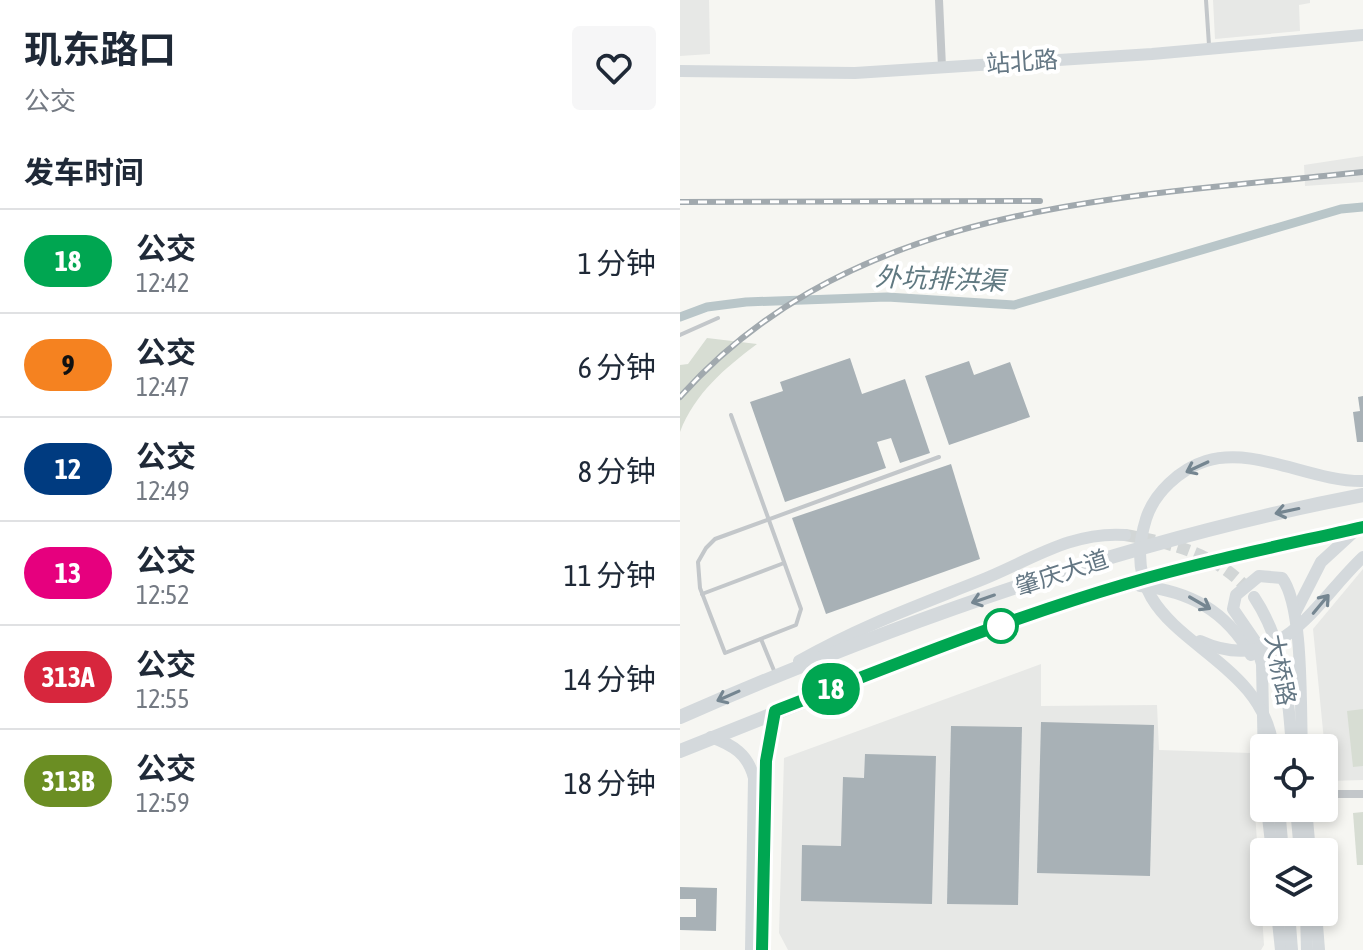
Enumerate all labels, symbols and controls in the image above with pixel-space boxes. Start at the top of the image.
button: heart [572,26,656,110]
text: 玑东路口 [24,28,176,71]
street label: 站北路 [985,46,1059,77]
text: 公交 [24,86,76,116]
text: 发车时间 [24,155,144,189]
text: 公交 [136,231,196,265]
text: 18 [55,245,81,277]
text: 1 分钟 [578,246,656,280]
water label: 外坑排洪渠 [875,262,1009,296]
text: 12:42 [136,268,190,298]
text: 公交 [136,335,196,369]
text: 9 [61,349,75,381]
text: 6 分钟 [578,350,656,384]
text: 12:47 [136,372,190,402]
text: 公交 [136,439,196,473]
text: 12 [55,453,81,485]
text: 8 分钟 [578,454,656,488]
one-way arrow [1186,460,1210,475]
text: 12:49 [136,476,190,506]
one-way arrow [1274,504,1300,519]
text: 公交 [136,543,196,577]
street label: 肇庆大道 [1012,545,1112,600]
text: 13 [55,557,81,589]
text: 11 分钟 [564,558,656,592]
text: 12:52 [136,580,190,610]
one-way arrow [972,593,996,607]
one-way arrow [1312,594,1330,615]
one-way arrow [1188,595,1211,611]
unlabelled marker [984,609,1018,643]
street label: 大桥路 [1260,632,1301,708]
text: 公交 [136,647,196,681]
text: 313A [41,661,95,693]
text: 14 分钟 [564,662,656,696]
line badge: 18 [795,663,867,715]
text: 18 [818,673,844,705]
text: 12:55 [136,684,190,714]
one-way arrow [716,689,741,704]
map controls [1250,734,1338,926]
button: locate [1250,734,1338,822]
text: 公交 [136,751,196,785]
text: 313B [42,765,94,797]
text: 18 分钟 [564,766,656,800]
text: 12:59 [136,788,190,818]
button: layers [1250,838,1338,926]

